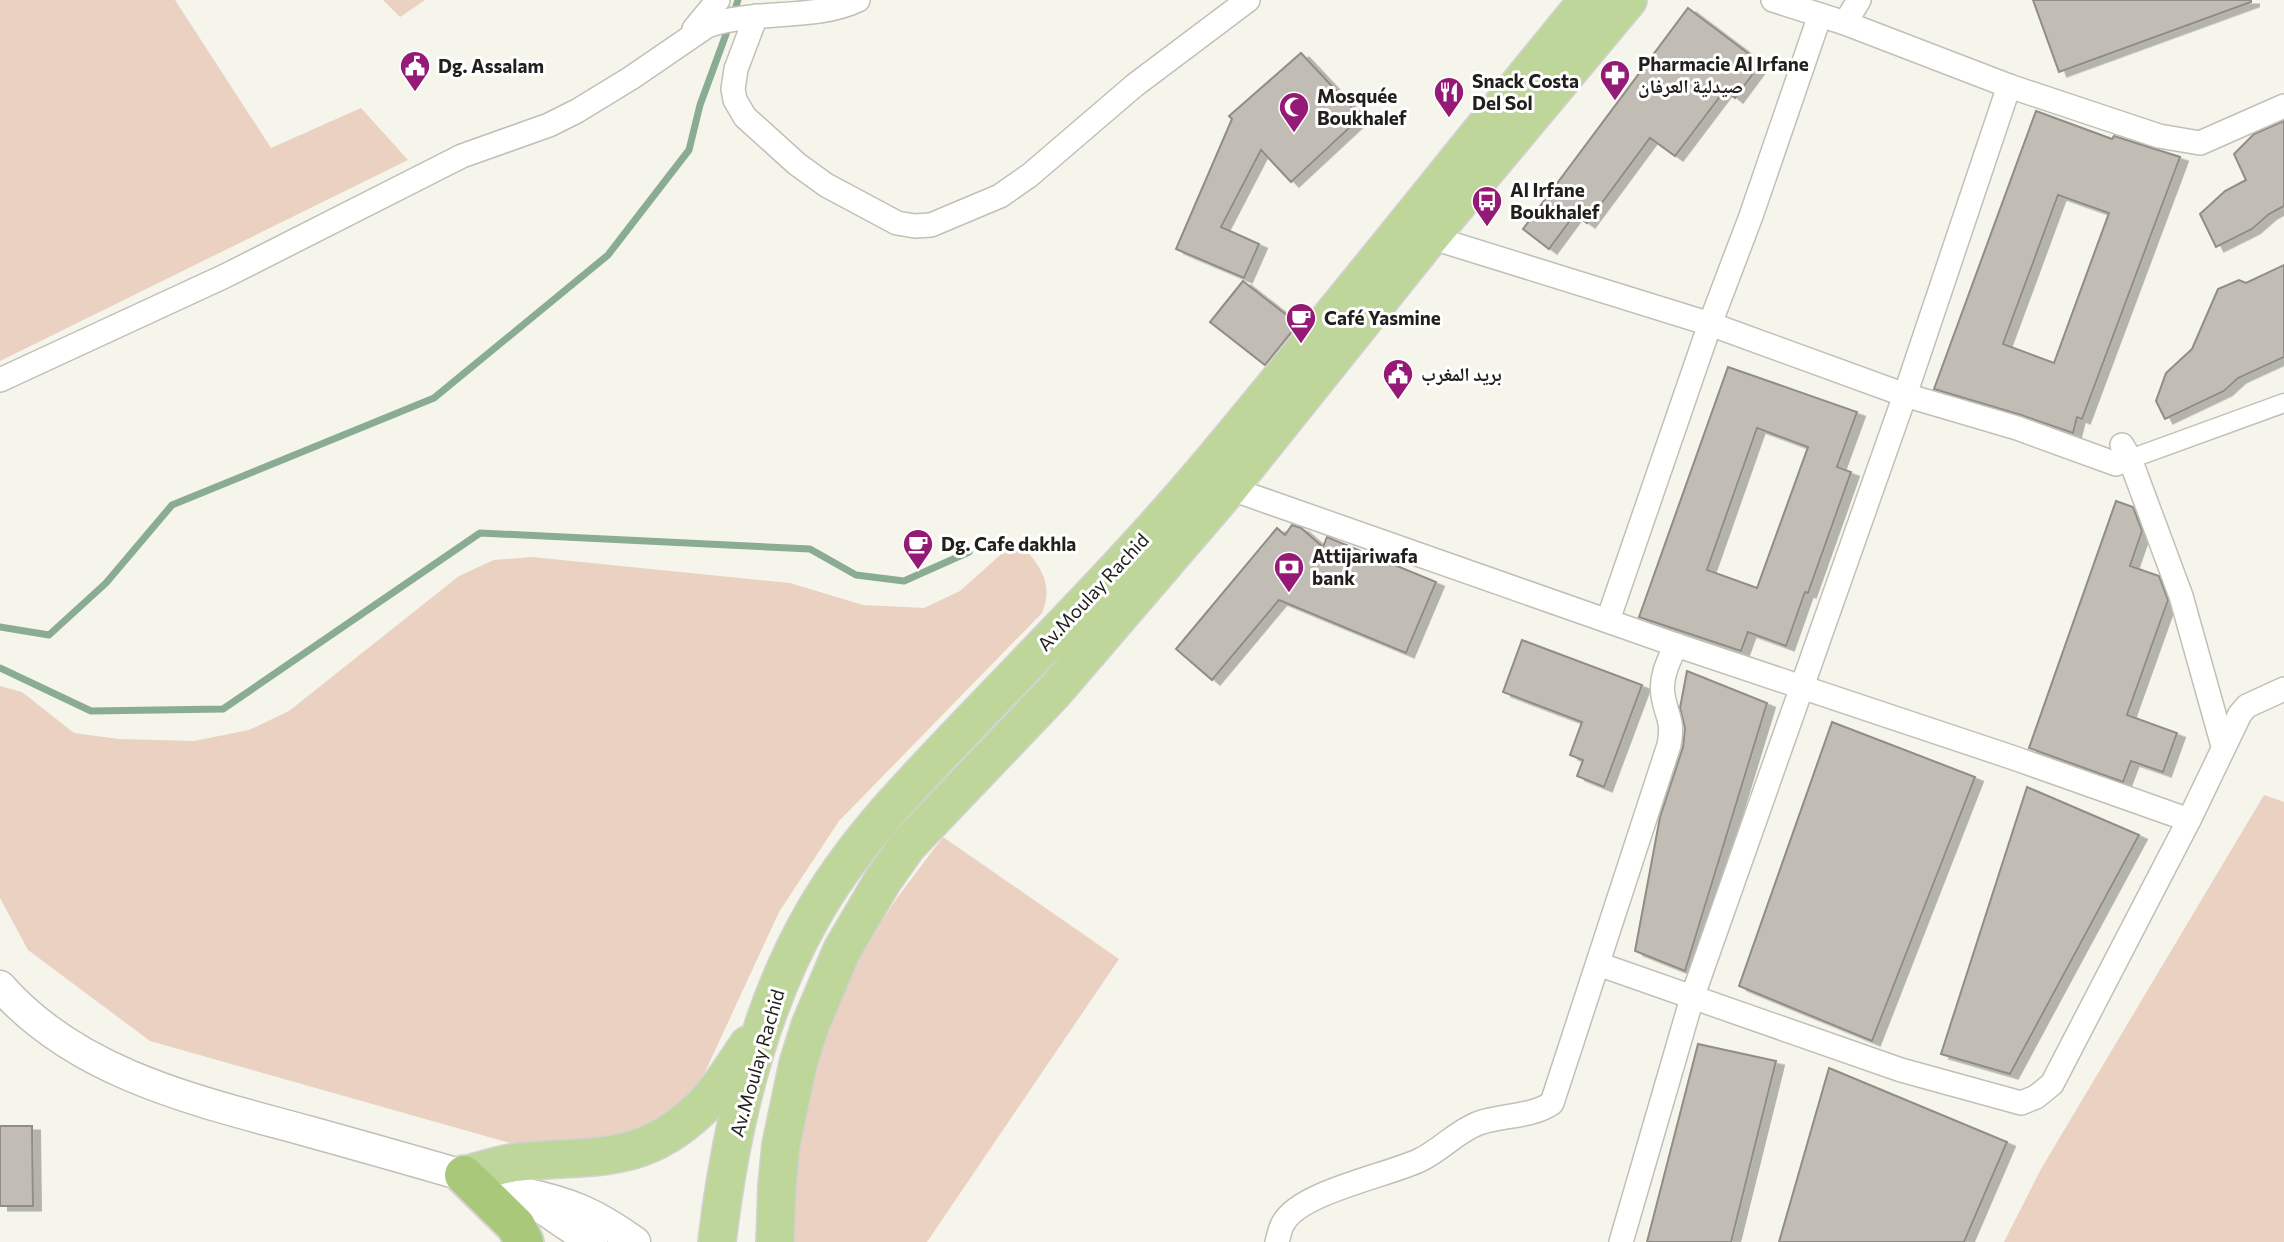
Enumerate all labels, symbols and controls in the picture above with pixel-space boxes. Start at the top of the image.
public building icon: Dg. Assalam [398,49,432,93]
place label: Pharmacie Al Irfane صيدلية العرفان [1638,52,1809,98]
place label: Dg. Assalam [438,54,544,77]
pharmacy icon: Pharmacie Al Irfane صيدلية العرفان [1598,58,1632,102]
place label: Snack Costa Del Sol [1472,69,1579,114]
restaurant icon: Snack Costa Del Sol [1432,75,1466,119]
place label: Mosquée Boukhalef [1317,84,1407,129]
mosque icon: Mosquée Boukhalef [1277,90,1311,134]
place label: Al Irfane Boukhalef [1510,178,1600,223]
bus stop icon: Al Irfane Boukhalef [1470,184,1504,228]
cafe icon: Café Yasmine [1284,301,1318,345]
place label: Café Yasmine [1324,306,1441,329]
public building icon: بريد المغرب [1381,357,1415,401]
place label: بريد المغرب [1421,362,1502,386]
cafe icon: Dg. Cafe dakhla [901,527,935,571]
street label: Av.Moulay Rachid [1032,528,1153,655]
place label: Dg. Cafe dakhla [941,532,1076,555]
place label: Attijariwafa bank [1312,544,1418,589]
bank icon: Attijariwafa bank [1272,550,1306,594]
street label: Av.Moulay Rachid [724,986,789,1139]

